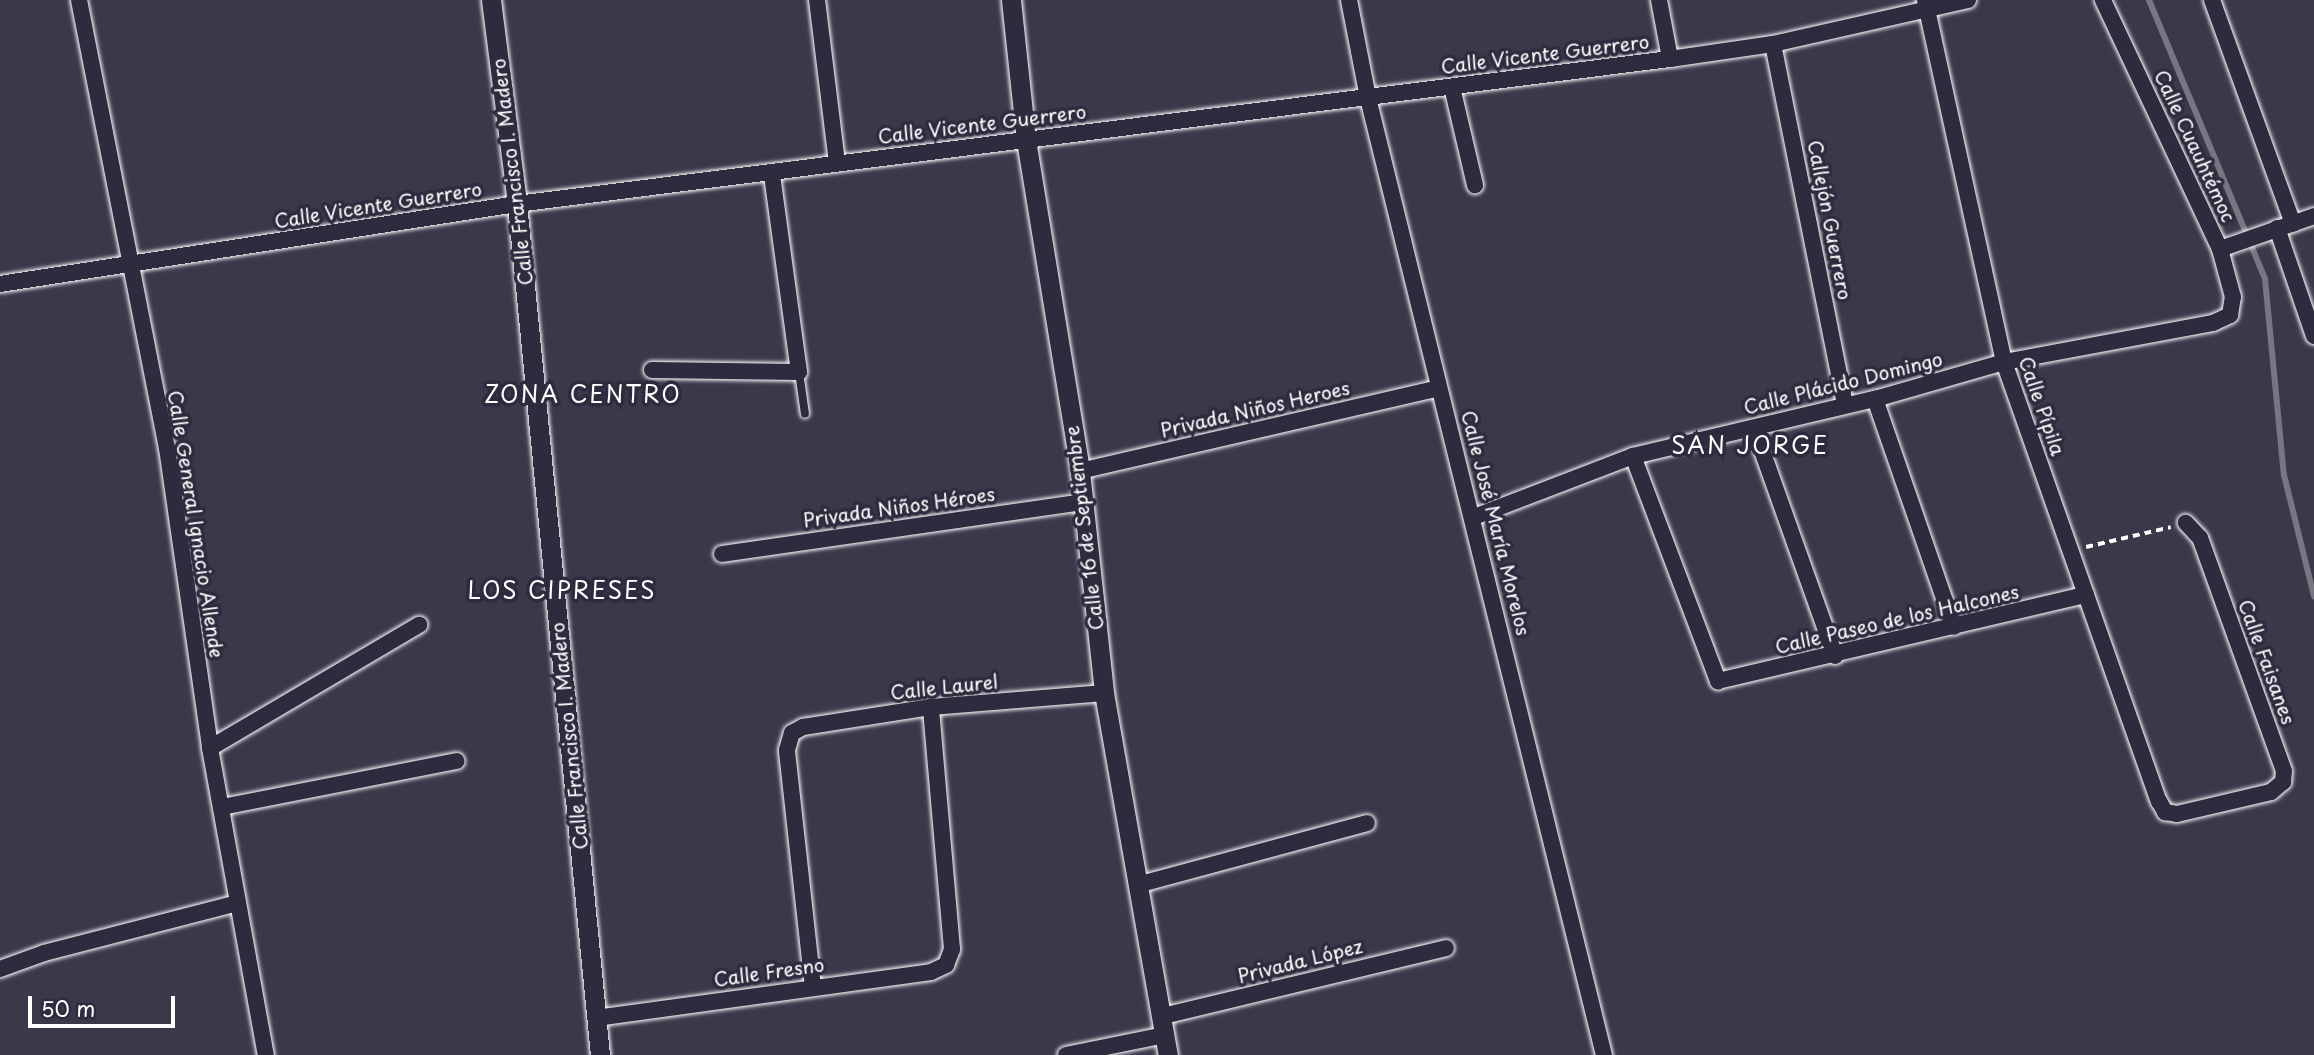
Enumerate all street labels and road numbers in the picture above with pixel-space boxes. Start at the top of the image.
street label: Calle Vicente Guerrero [1440,30,1650,78]
street label: Calle Francisco I. Madero [487,55,537,289]
street label: Calle Cuauhtémoc [2150,66,2240,226]
street label: Calle Vicente Guerrero [877,100,1087,148]
street label: Callejón Guerrero [1803,139,1857,301]
street label: Calle Vicente Guerrero [273,177,483,233]
street label: Calle Plácido Domingo [1741,347,1945,419]
street label: Calle Pípila [2014,353,2070,459]
street label: Privada Niños Heroes [1157,376,1353,442]
street label: Calle General Ignacio Allende [164,389,228,659]
street label: Calle José María Morelos [1457,407,1535,639]
street label: Calle 16 de Septiembre [1060,422,1108,634]
street label: Privada Niños Héroes [801,482,997,532]
street label: Calle Paseo de los Halcones [1772,580,2022,658]
street label: Calle Faisanes [2234,596,2300,728]
street label: Calle Francisco I. Madero [546,619,592,853]
street label: Calle Laurel [889,670,999,704]
street label: Privada López [1235,935,1365,987]
street label: Calle Fresno [712,953,826,991]

